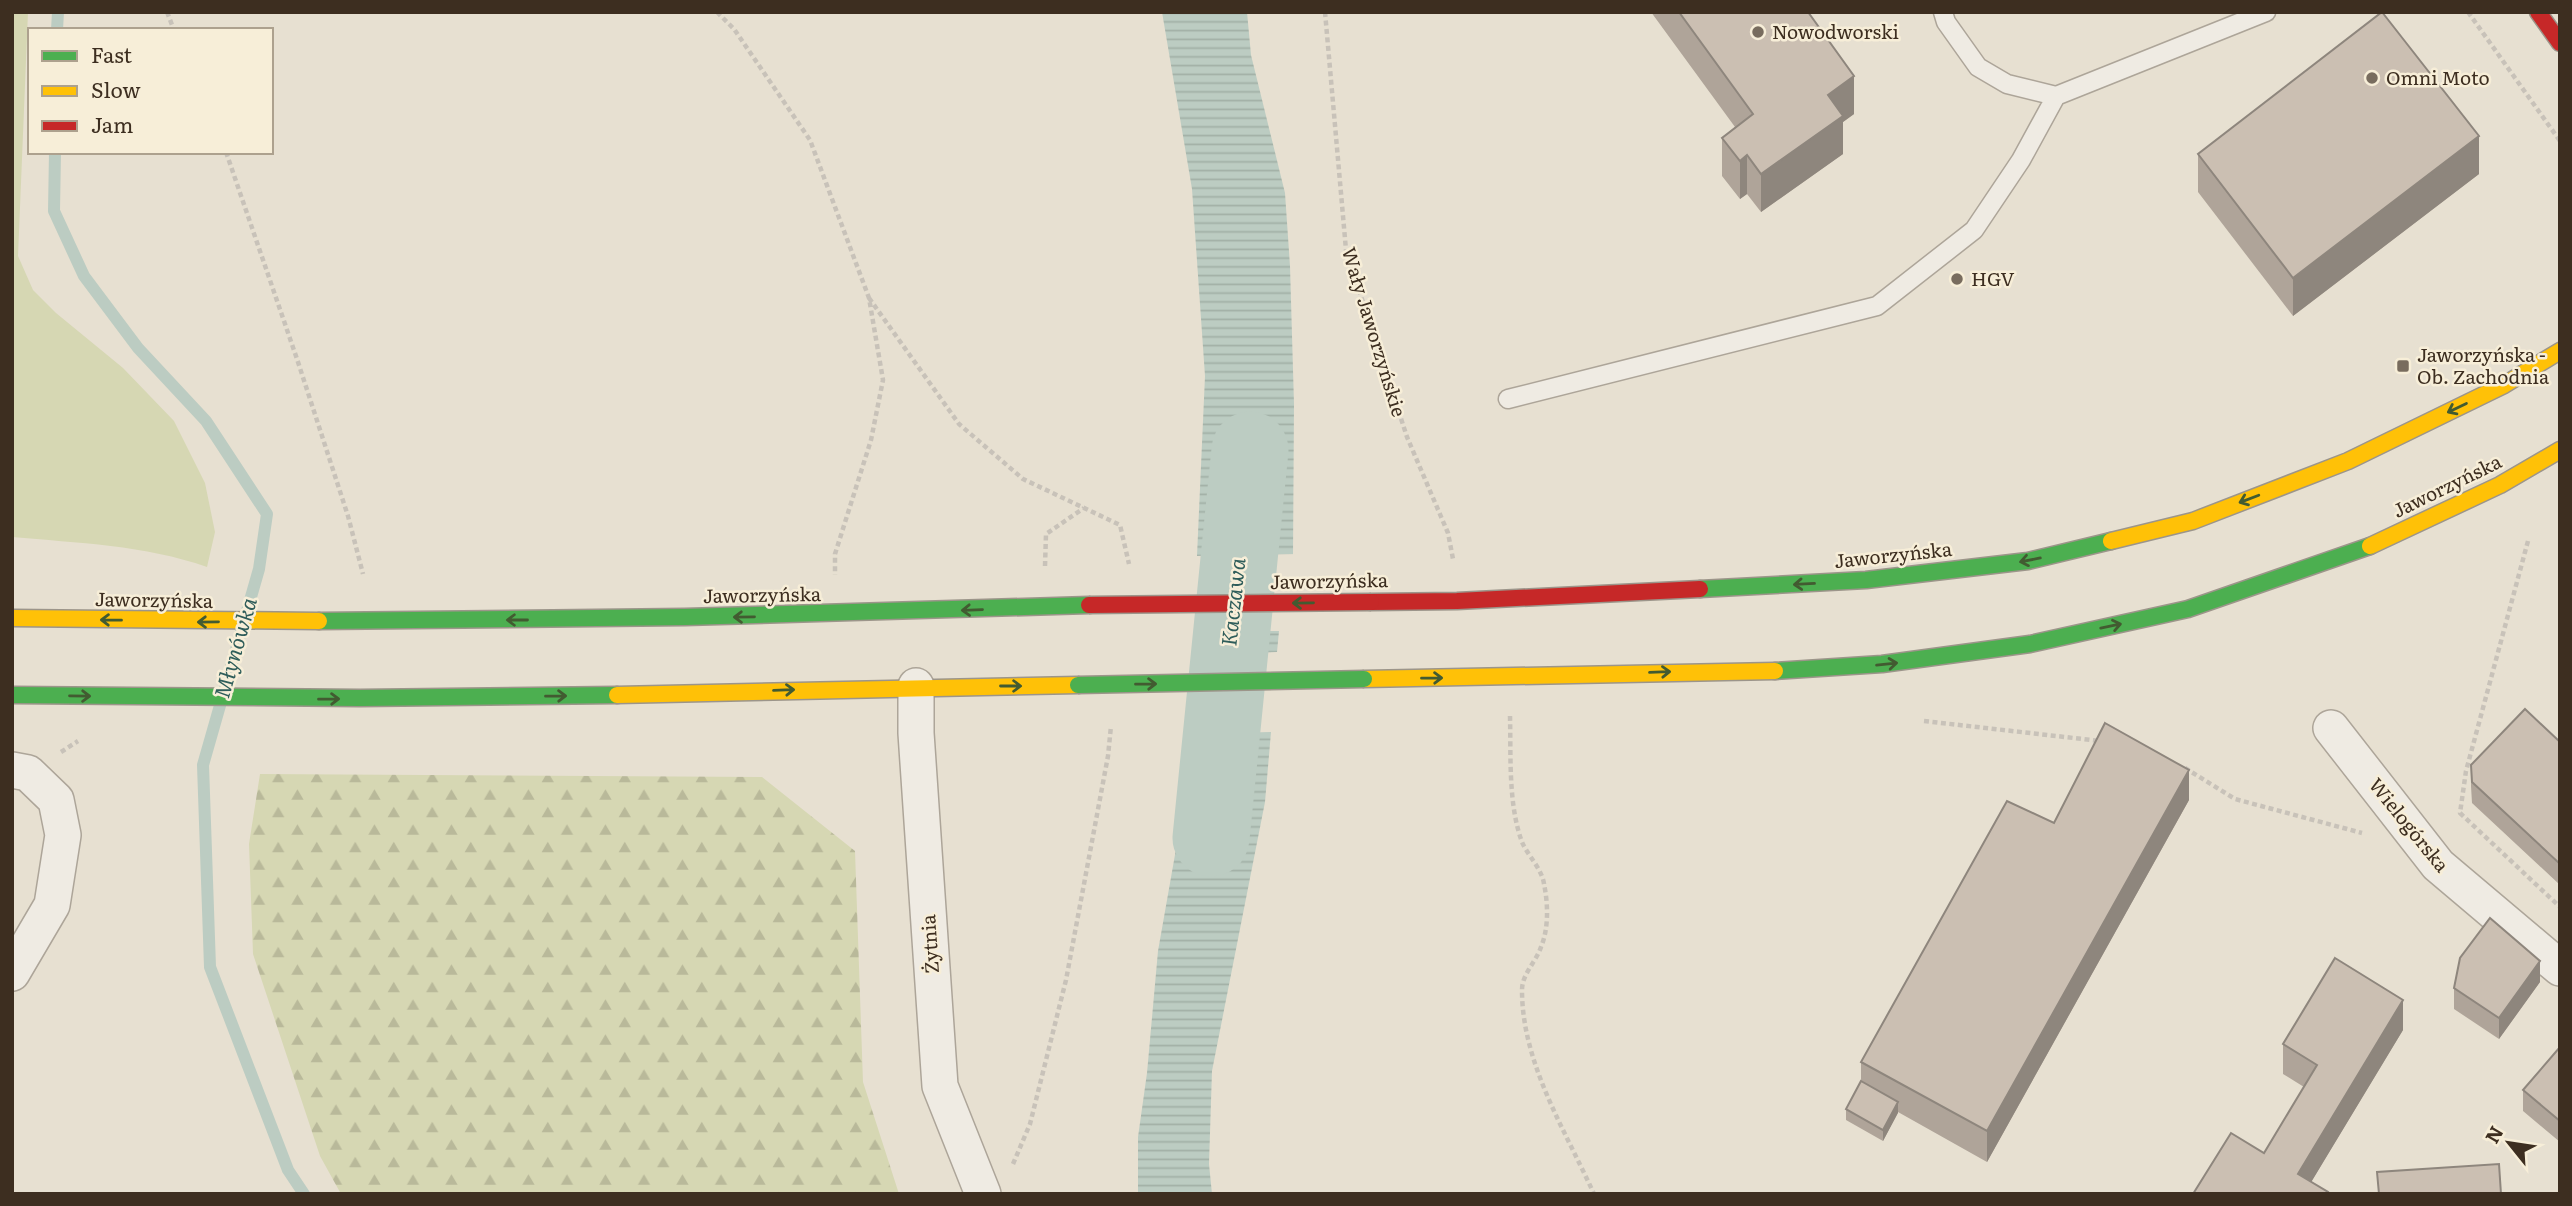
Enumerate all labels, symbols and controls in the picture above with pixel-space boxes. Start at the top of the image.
place label: Nowodworski [1772,17,1899,45]
marker: Nowodworski [1750,24,1766,40]
legend [28,28,273,154]
text: Fast [91,38,132,69]
place label: Omni Moto [2386,63,2490,91]
marker: Omni Moto [2364,70,2380,86]
text: Slow [91,73,141,104]
text: Jam [91,108,133,139]
street label: Wały Jaworzyńskie [1336,243,1414,420]
place label: HGV [1971,264,2015,292]
marker: HGV [1949,271,1965,287]
place label: Jaworzyńska - Ob. Zachodnia [2417,340,2550,390]
marker: Jaworzyńska - Ob. Zachodnia [2395,358,2411,374]
one-way arrow [2447,401,2468,415]
street label: Jaworzyńska [2387,446,2507,524]
one-way arrow [2239,494,2260,507]
street label: Jaworzyńska [1833,534,1954,574]
one-way arrow [2019,553,2042,567]
water label: Kaczawa [1211,556,1252,647]
street label: Jaworzyńska [1270,565,1389,595]
one-way arrow [1793,577,1816,590]
street label: Jaworzyńska [703,579,822,609]
street label: Jaworzyńska [95,584,214,614]
water label: Młynówka [204,593,263,701]
one-way arrow [1292,596,1315,609]
one-way arrow [961,603,984,616]
one-way arrow [733,610,756,624]
one-way arrow [506,613,529,627]
one-way arrow [100,614,123,627]
one-way arrow [197,615,220,629]
one-way arrow [2099,619,2122,633]
one-way arrow [1875,657,1898,670]
one-way arrow [1648,666,1671,679]
one-way arrow [1421,671,1444,685]
one-way arrow [1134,677,1157,691]
one-way arrow [999,679,1022,693]
one-way arrow [772,683,795,696]
one-way arrow [544,689,567,703]
one-way arrow [69,690,92,703]
one-way arrow [317,692,340,706]
street label: Wielogórska [2363,771,2457,878]
street label: Żytnia [913,913,945,975]
north arrow [2474,1108,2544,1178]
text: N [2477,1120,2510,1148]

